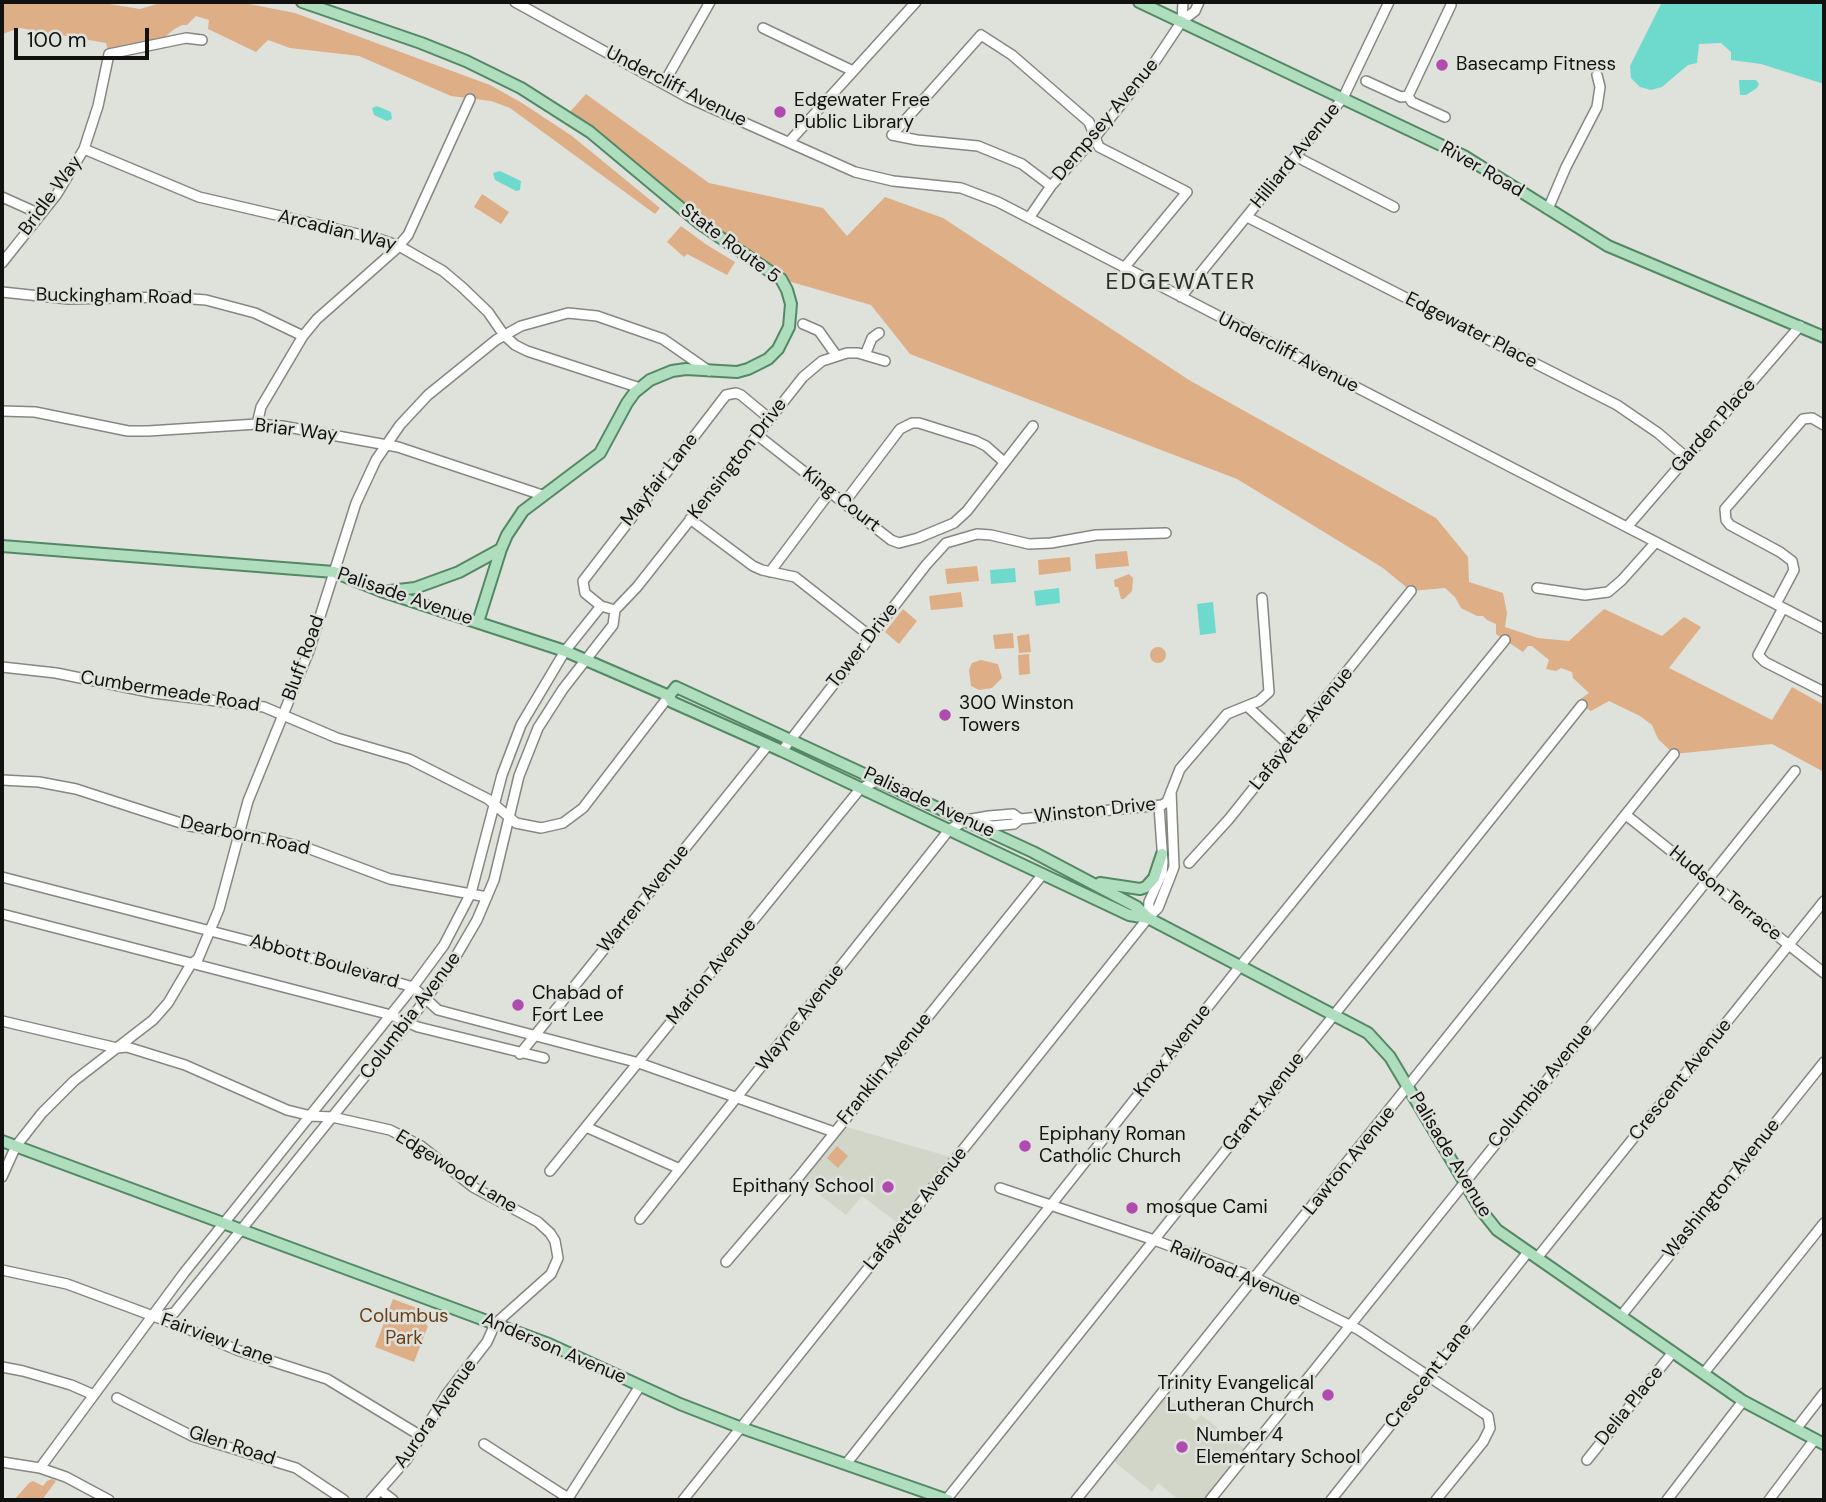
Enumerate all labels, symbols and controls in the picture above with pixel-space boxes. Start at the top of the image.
scale bar [18,14,152,58]
text: 100 m [27,26,87,54]
street label: Undercliff Avenue [602,42,750,132]
street label: Dempsey Avenue [1048,54,1164,186]
place label: Basecamp Fitness [1456,54,1616,76]
marker: Basecamp Fitness [1434,57,1450,73]
place label: Edgewater Free Public Library [794,90,930,134]
street label: Hilliard Avenue [1247,99,1345,213]
marker: Edgewater Free Public Library [772,104,788,120]
street label: River Road [1436,137,1528,203]
street label: Bridle Way [14,152,88,240]
street label: State Route 5 [676,199,784,289]
street label: Arcadian Way [275,205,399,257]
district label: EDGEWATER [1107,269,1255,297]
street label: Buckingham Road [36,284,192,310]
street label: Edgewater Place [1401,288,1541,374]
street label: Undercliff Avenue [1214,308,1362,398]
street label: Garden Place [1667,374,1761,478]
street label: Kensington Drive [684,394,792,524]
street label: Briar Way [253,415,339,447]
street label: Mayfair Lane [617,429,703,531]
street label: King Court [798,463,884,537]
street label: Palisade Avenue [334,563,476,631]
street label: Tower Drive [823,599,903,693]
street label: Bluff Road [278,612,330,704]
street label: Lafayette Avenue [1245,663,1359,795]
street label: Cumbermeade Road [79,667,261,717]
place label: 300 Winston Towers [959,693,1074,737]
marker: 300 Winston Towers [937,707,953,723]
street label: Palisade Avenue [860,763,998,843]
street label: Winston Drive [1033,793,1157,829]
street label: Dearborn Road [178,811,312,861]
street label: Warren Avenue [593,840,695,958]
street label: Hudson Terrace [1664,842,1786,946]
street label: Marion Avenue [662,914,762,1030]
street label: Abbott Boulevard [247,930,401,994]
street label: Columbia Avenue [356,948,466,1084]
street label: Wayne Avenue [752,960,850,1076]
place label: Chabad of Fort Lee [532,983,624,1027]
marker: Chabad of Fort Lee [510,997,526,1013]
street label: Knox Avenue [1130,1000,1216,1102]
street label: Franklin Avenue [833,1008,937,1130]
street label: Crescent Avenue [1625,1014,1737,1146]
street label: Columbia Avenue [1484,1019,1598,1153]
street label: Grant Avenue [1218,1048,1310,1156]
street label: Palisade Avenue [1404,1088,1496,1222]
street label: Lawton Avenue [1299,1102,1401,1220]
street label: Washington Avenue [1659,1114,1785,1264]
place label: Epiphany Roman Catholic Church [1039,1124,1186,1168]
street label: Edgewood Lane [391,1126,521,1218]
marker: Epiphany Roman Catholic Church [1017,1138,1033,1154]
street label: Lafayette Avenue [859,1143,973,1275]
place label: Epithany School [732,1176,874,1198]
marker: Epithany School [880,1179,896,1195]
place label: mosque Cami [1146,1197,1268,1219]
marker: mosque Cami [1124,1200,1140,1216]
street label: Railroad Avenue [1166,1236,1304,1312]
park label: Columbus Park [359,1306,449,1350]
street label: Anderson Avenue [478,1308,630,1390]
street label: Fairview Lane [158,1309,276,1371]
street label: Crescent Lane [1381,1319,1477,1433]
street label: Aurora Avenue [390,1355,482,1473]
street label: Delia Place [1591,1362,1669,1450]
place label: Trinity Evangelical Lutheran Church [1158,1373,1314,1417]
marker: Trinity Evangelical Lutheran Church [1320,1387,1336,1403]
street label: Glen Road [186,1421,278,1471]
place label: Number 4 Elementary School [1196,1425,1360,1469]
marker: Number 4 Elementary School [1174,1439,1190,1455]

